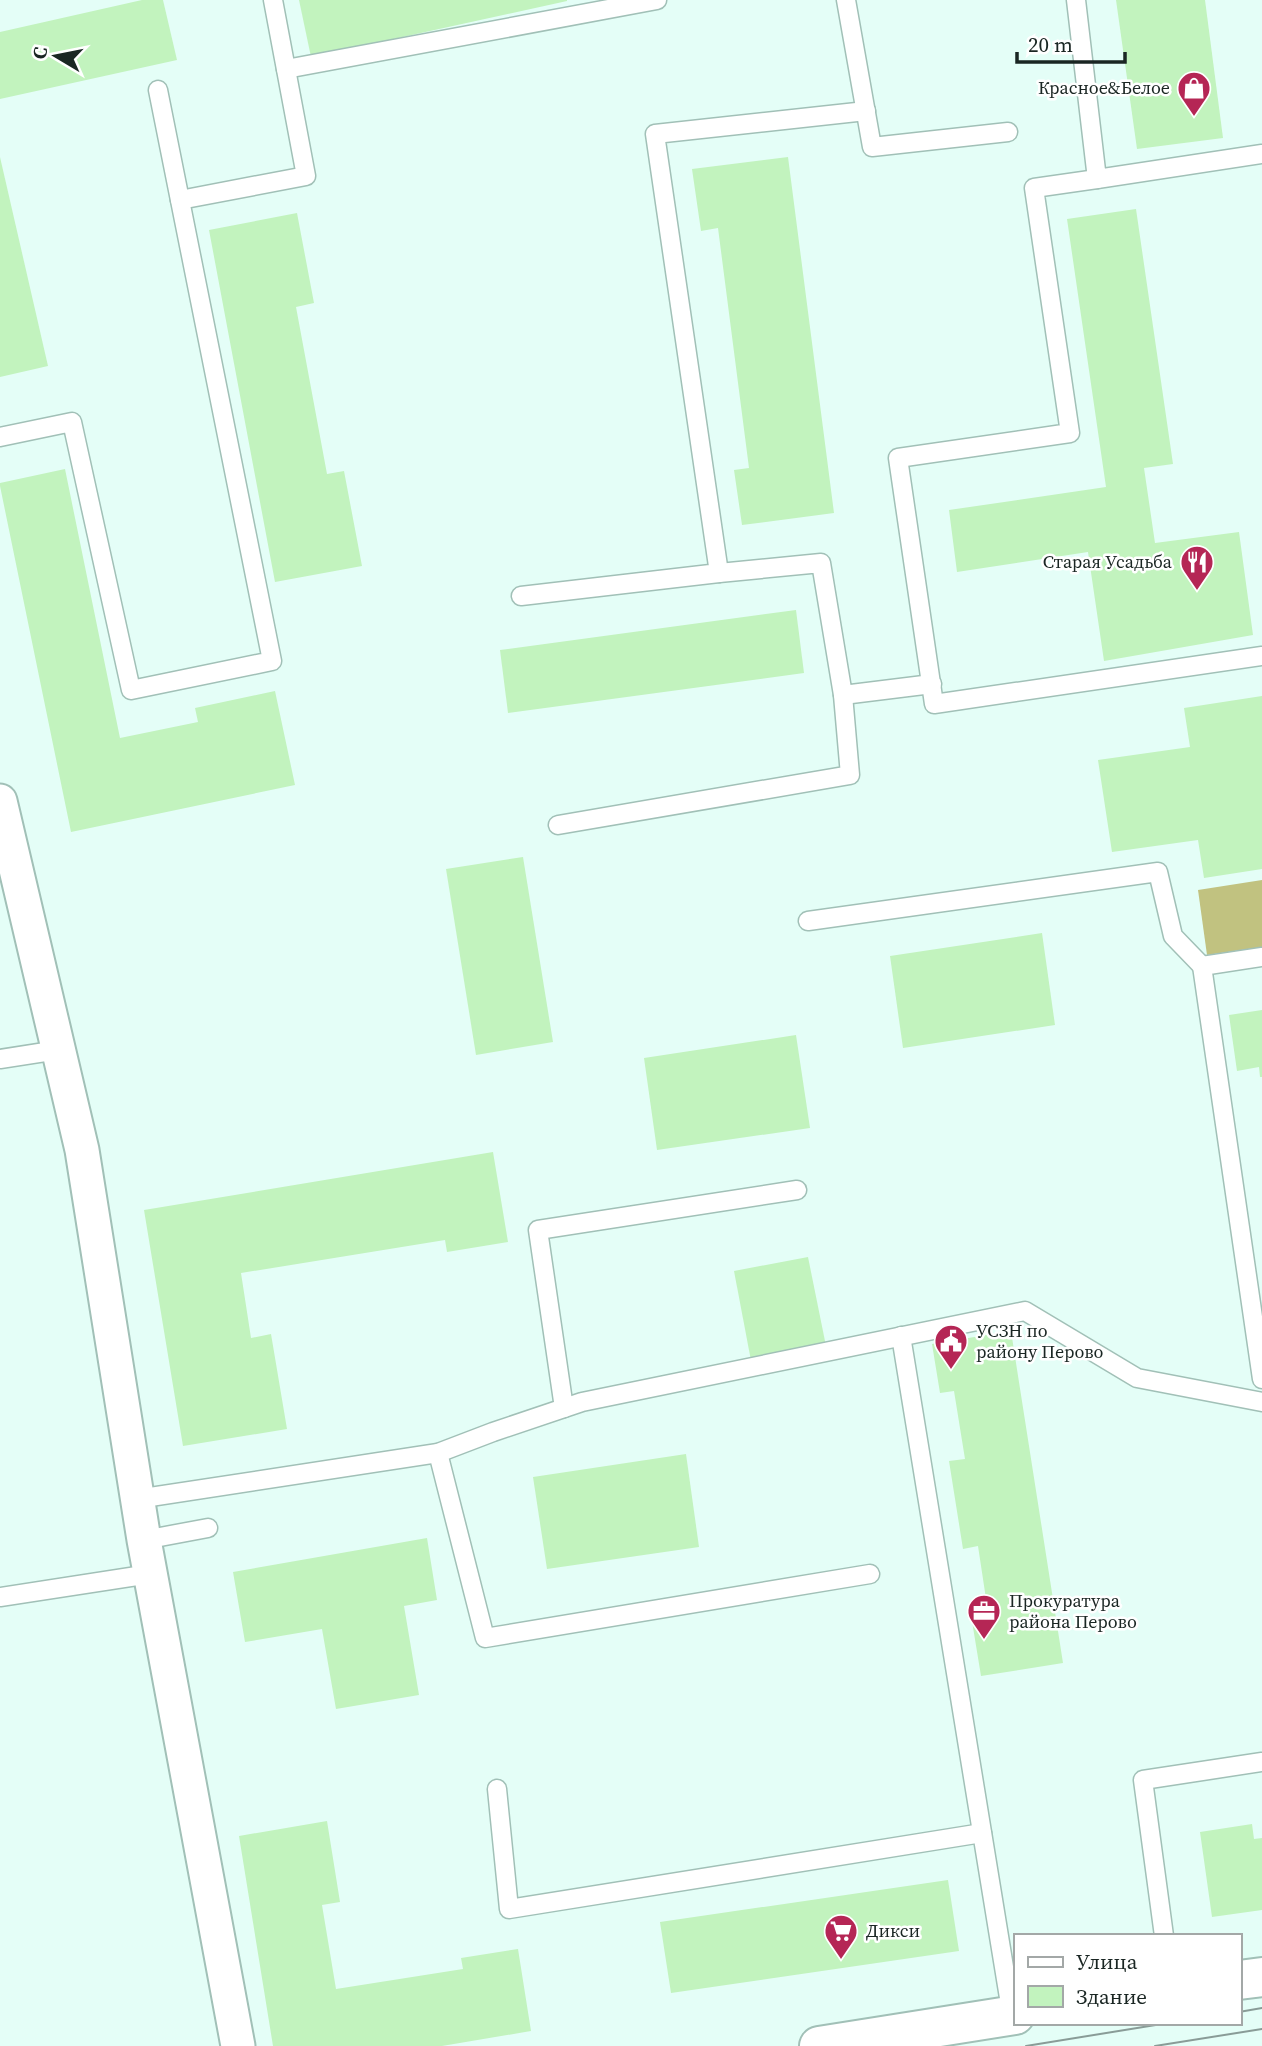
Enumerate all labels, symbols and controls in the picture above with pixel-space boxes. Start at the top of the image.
north arrow [21,21,91,91]
scale bar [1017,21,1126,65]
text: 20 m [1028,30,1073,59]
text: С [25,45,53,61]
shop icon: Красное&Белое [1175,69,1213,118]
place label: Красное&Белое [1038,75,1170,100]
restaurant icon: Старая Усадьба [1178,543,1216,592]
place label: Старая Усадьба [1043,549,1173,574]
place label: УСЗН по району Перово [976,1318,1104,1364]
public building icon: УСЗН по району Перово [932,1322,970,1371]
place label: Прокуратура района Перово [1009,1588,1137,1634]
office icon: Прокуратура района Перово [965,1592,1003,1641]
supermarket icon: Дикси [822,1912,860,1961]
place label: Дикси [866,1918,920,1943]
legend [1014,1934,1241,2025]
text: Улица [1076,1947,1138,1976]
text: Здание [1076,1982,1147,2011]

